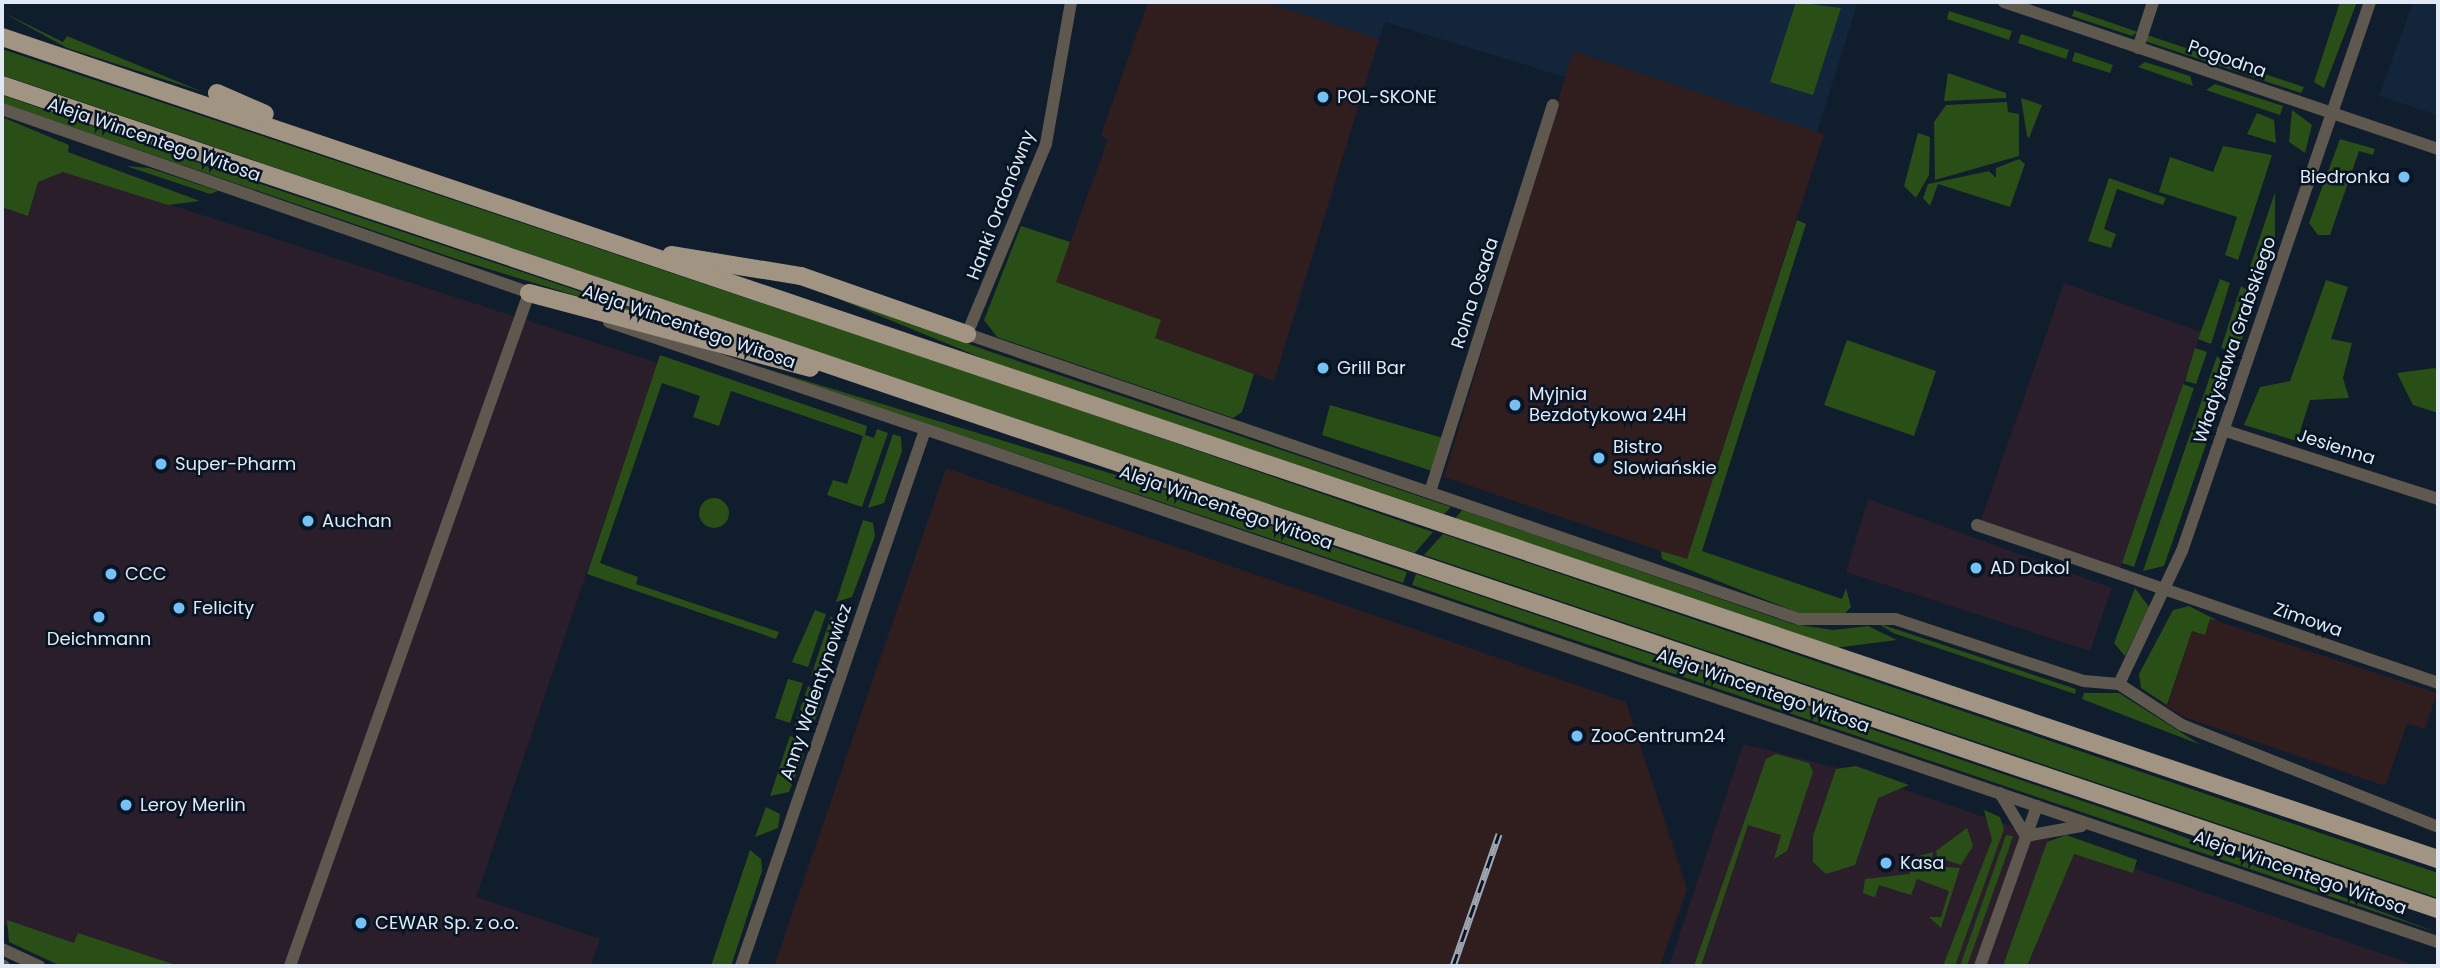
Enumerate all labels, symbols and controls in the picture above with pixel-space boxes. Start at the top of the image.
street label: Pogodna [2185,36,2269,82]
place label: POL-SKONE [1337,86,1437,108]
marker: POL-SKONE [1315,89,1331,105]
street label: Aleja Wincentego Witosa [45,93,263,187]
street label: Hanki Ordonówny [962,127,1040,283]
place label: Biedronka [2300,166,2390,188]
marker: Biedronka [2396,169,2412,185]
street label: Władysława Grabskiego [2189,234,2281,446]
street label: Rolna Osada [1447,235,1503,351]
street label: Aleja Wincentego Witosa [580,280,798,374]
place label: Grill Bar [1337,357,1406,379]
marker: Grill Bar [1315,360,1331,376]
place label: Myjnia Bezdotykowa 24H [1529,384,1686,426]
marker: Myjnia Bezdotykowa 24H [1507,397,1523,413]
street label: Jesienna [2294,424,2378,470]
place label: Bistro Slowiańskie [1613,437,1717,480]
marker: Bistro Slowiańskie [1591,450,1607,466]
place label: Super-Pharm [175,453,296,475]
marker: Super-Pharm [153,456,169,472]
street label: Aleja Wincentego Witosa [1117,461,1335,555]
place label: Auchan [322,510,392,532]
marker: Auchan [300,513,316,529]
place label: AD Dakol [1990,557,2070,579]
marker: AD Dakol [1968,560,1984,576]
place label: CCC [125,563,167,585]
marker: CCC [103,566,119,582]
place label: Felicity [193,597,254,619]
street label: Zimowa [2271,598,2345,642]
marker: Felicity [171,600,187,616]
street label: Anny Walentynowicz [776,601,856,783]
marker: Deichmann [91,609,107,625]
place label: Deichmann [47,628,151,650]
street label: Aleja Wincentego Witosa [1654,644,1872,738]
place label: ZooCentrum24 [1591,725,1725,747]
marker: ZooCentrum24 [1569,728,1585,744]
place label: Leroy Merlin [140,794,246,816]
marker: Leroy Merlin [118,797,134,813]
street label: Aleja Wincentego Witosa [2191,826,2409,920]
place label: Kasa [1900,852,1945,874]
marker: Kasa [1878,855,1894,871]
place label: CEWAR Sp. z o.o. [375,912,518,934]
marker: CEWAR Sp. z o.o. [353,915,369,931]

